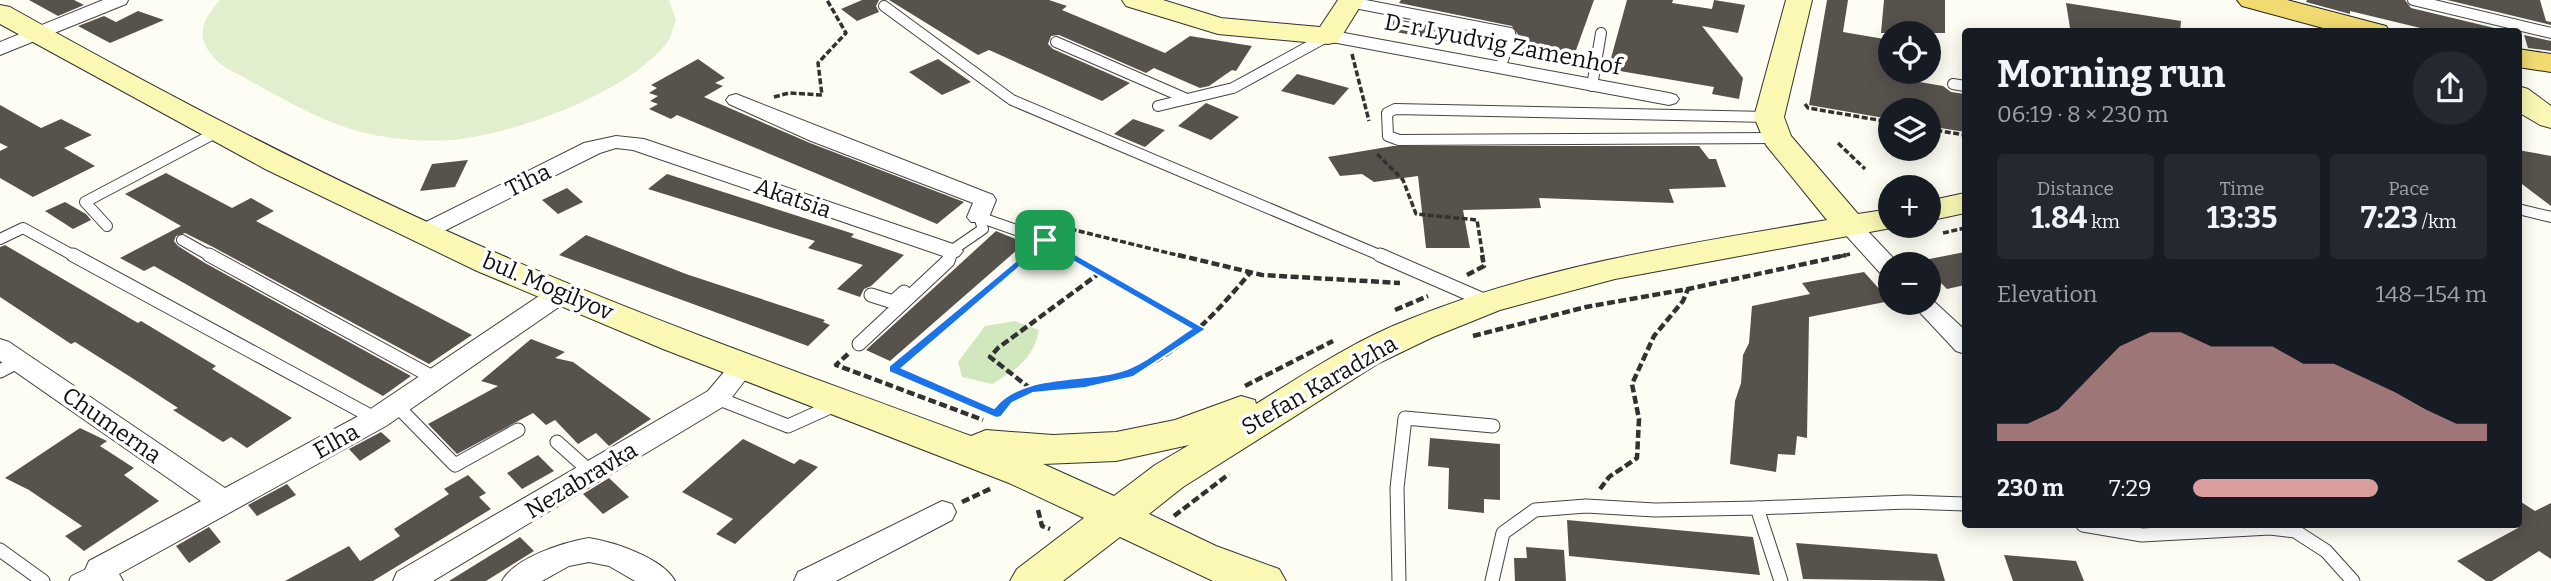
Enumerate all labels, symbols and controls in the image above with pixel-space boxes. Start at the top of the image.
street label: D-r Lyudvig Zamenhof [1382,7,1626,81]
map controls [1878,21,1941,315]
button: locate [1878,21,1941,84]
text: Morning run [1997,51,2225,97]
button: share [2413,51,2487,125]
button: layers [1878,98,1941,161]
text: 06:19 · 8 × 230 m [1997,100,2169,128]
street label: Tiha [501,157,555,203]
street label: Akatsia [751,172,835,224]
button: + [1878,175,1941,238]
text: Distance [2037,177,2114,200]
text: Time [2220,177,2264,200]
text: Pace [2388,177,2429,200]
text: 1.84 [2031,200,2087,236]
text: 13:35 [2207,200,2277,236]
text: 7:23 [2361,200,2418,236]
pin [1015,210,1075,270]
text: km [2087,210,2120,233]
text: /km [2418,210,2457,233]
icon: arrive [1026,221,1064,259]
street label: bul. Mogilyov [478,246,618,326]
button: − [1878,252,1941,315]
text: Elevation [1997,280,2097,308]
text: 148–154 m [2376,280,2487,308]
street label: Stefan Karadzha [1236,329,1402,441]
street label: Chumerna [57,381,167,469]
street label: Elha [308,417,364,465]
street label: Nezabravka [520,435,642,524]
text: 230 m [1997,474,2064,502]
text: 7:29 [2109,474,2151,502]

